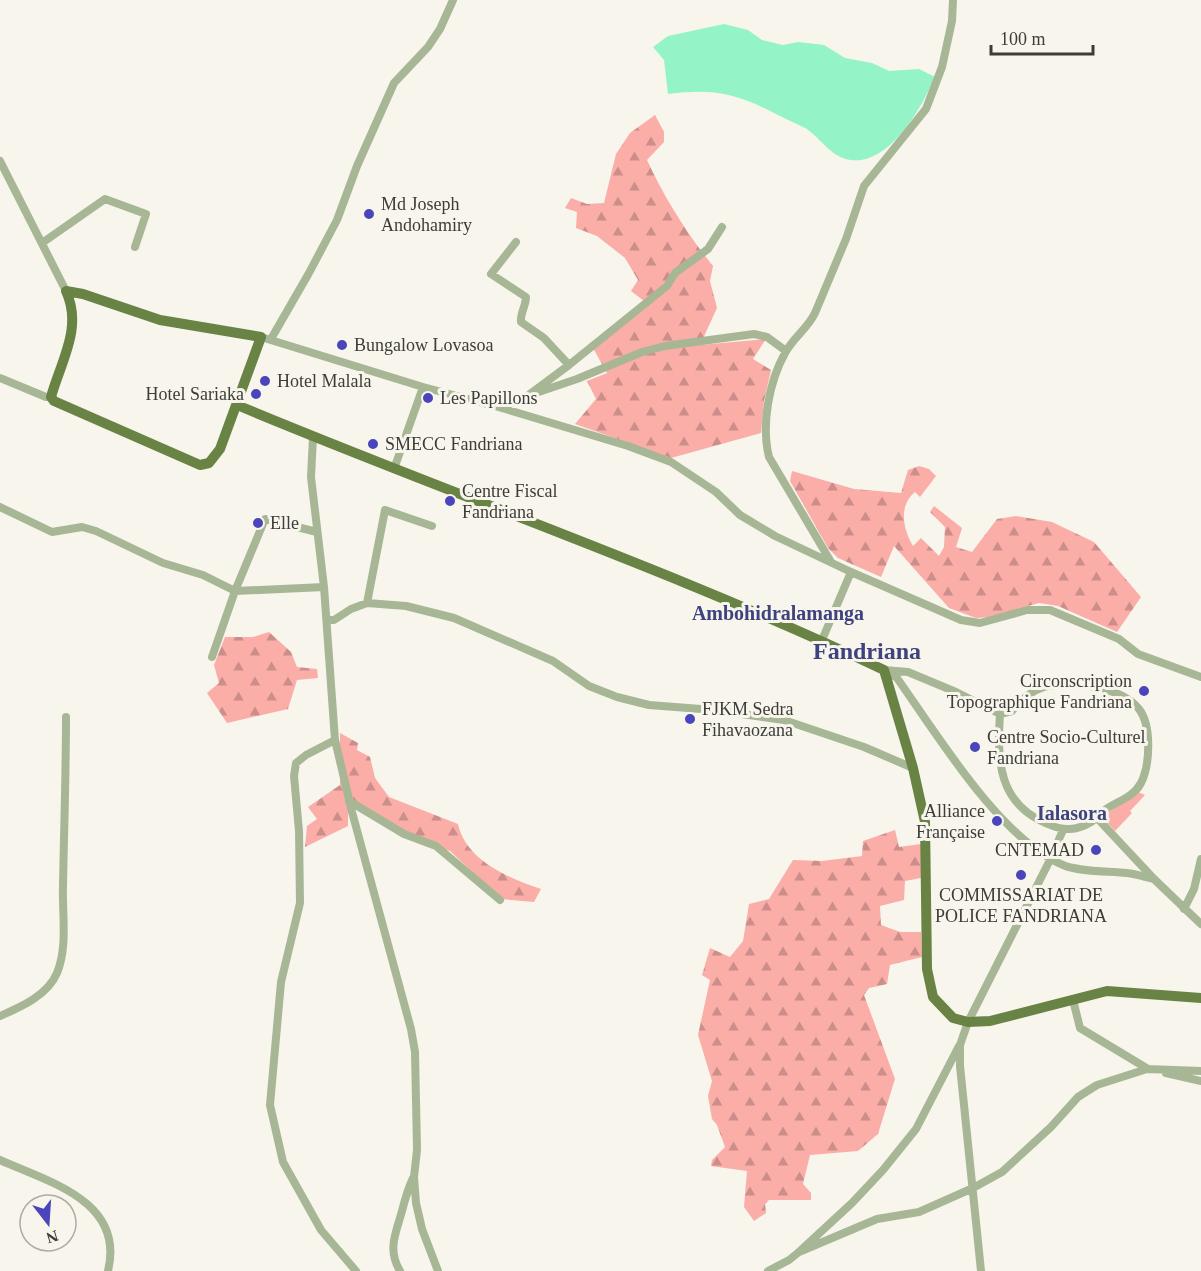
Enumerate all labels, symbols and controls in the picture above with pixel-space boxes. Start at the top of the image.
scale bar [991,18,1093,56]
text: 100 m [1000,29,1046,49]
place label: Md Joseph Andohamiry [381,194,472,235]
marker: Md Joseph Andohamiry [362,207,376,221]
place label: Bungalow Lovasoa [354,335,493,355]
marker: Bungalow Lovasoa [335,338,349,352]
place label: Hotel Malala [277,371,371,391]
marker: Hotel Malala [258,374,272,388]
place label: Hotel Sariaka [146,384,244,404]
marker: Hotel Sariaka [249,387,263,401]
place label: Les Papillons [440,388,538,408]
marker: Les Papillons [421,391,435,405]
place label: SMECC Fandriana [385,434,523,454]
marker: SMECC Fandriana [366,437,380,451]
place label: Centre Fiscal Fandriana [462,481,557,522]
marker: Centre Fiscal Fandriana [443,494,457,508]
place label: Elle [270,513,299,533]
marker: Elle [251,516,265,530]
district label: Ambohidralamanga [692,602,864,625]
district label: Fandriana [813,638,921,664]
place label: Circonscription Topographique Fandriana [947,671,1132,712]
marker: Circonscription Topographique Fandriana [1137,684,1151,698]
place label: FJKM Sedra Fihavaozana [702,699,794,740]
marker: FJKM Sedra Fihavaozana [683,712,697,726]
place label: Centre Socio-Culturel Fandriana [987,727,1145,768]
marker: Centre Socio-Culturel Fandriana [968,740,982,754]
place label: Alliance Française [916,801,985,842]
district label: Ialasora [1037,802,1107,824]
marker: Alliance Française [990,814,1004,828]
place label: CNTEMAD [995,840,1084,860]
marker: CNTEMAD [1089,843,1103,857]
marker: COMMISSARIAT DE POLICE FANDRIANA [1014,868,1028,882]
place label: COMMISSARIAT DE POLICE FANDRIANA [935,885,1107,926]
north arrow [18,1193,78,1253]
text: N [44,1227,60,1247]

